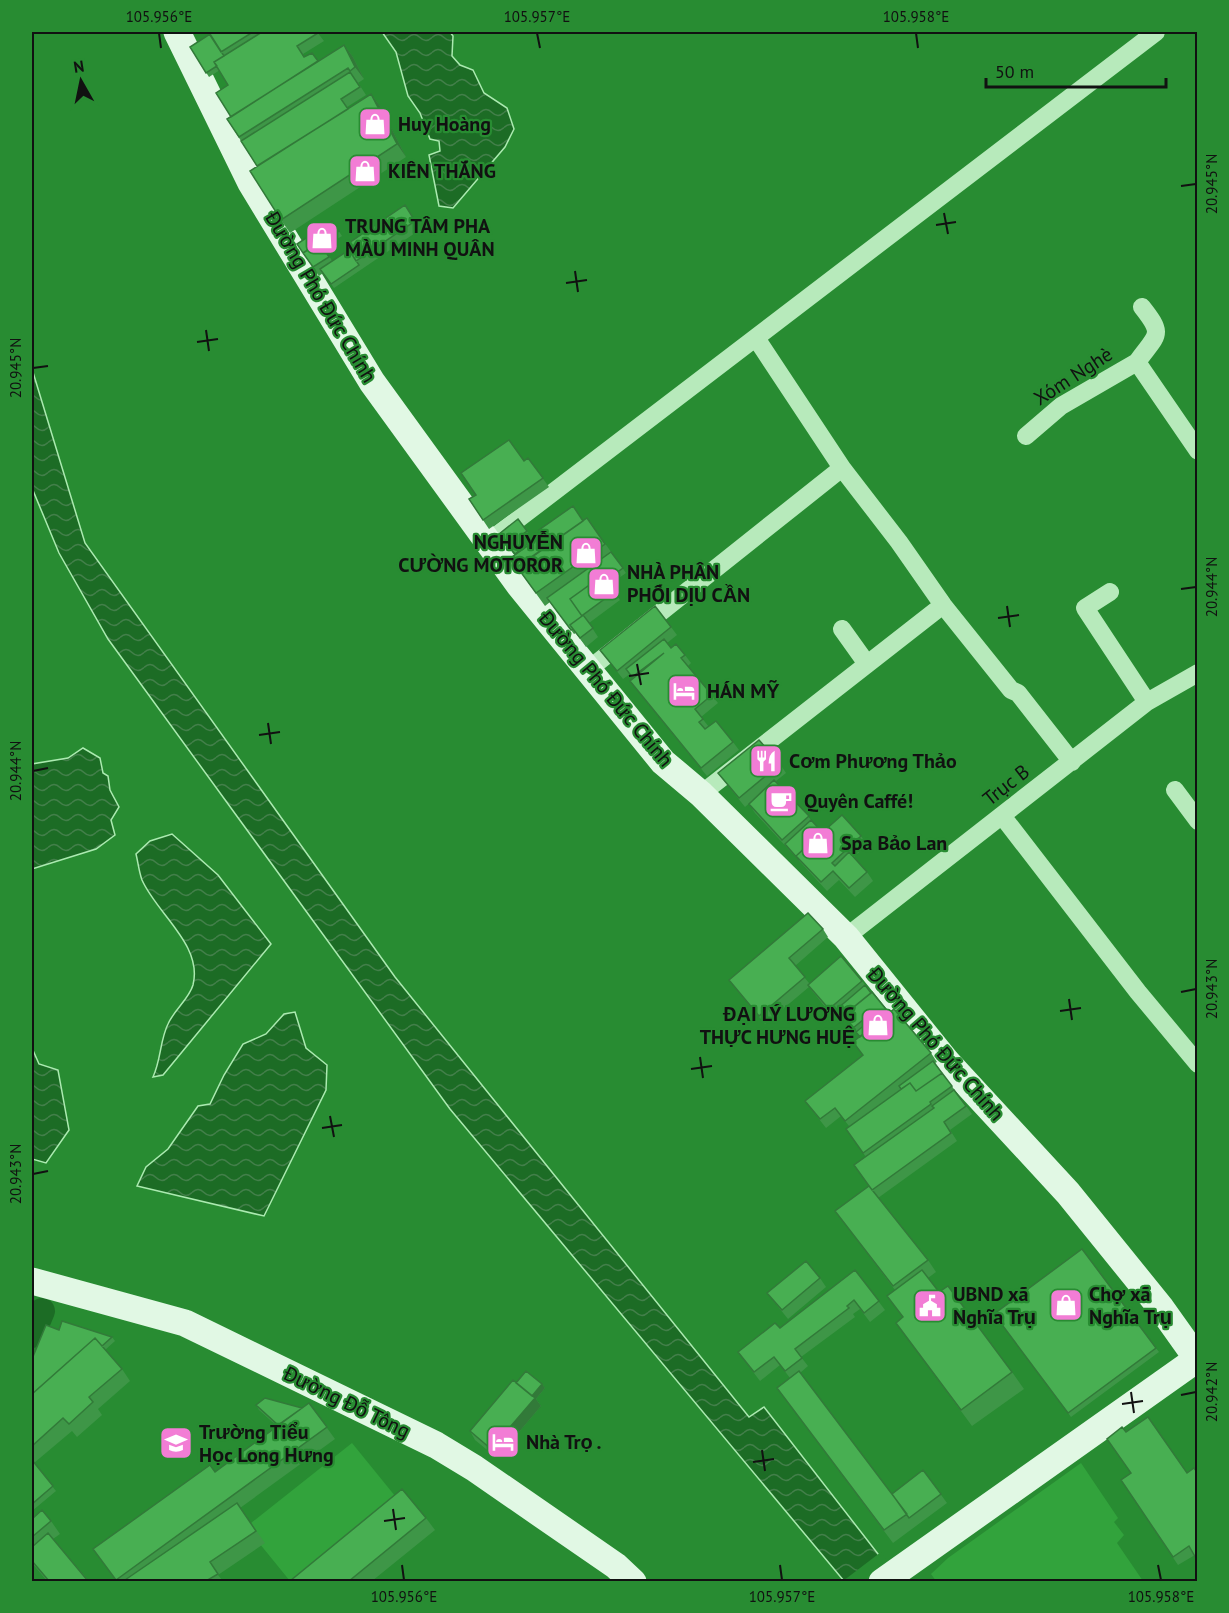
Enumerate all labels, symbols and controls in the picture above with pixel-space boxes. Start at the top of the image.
text: 105.956°E [126,7,192,26]
text: 105.957°E [504,7,570,26]
text: 105.958°E [883,7,949,26]
north arrow [51,51,111,111]
scale bar [986,51,1166,89]
text: N [72,55,85,77]
text: 50 m [995,60,1034,83]
shop icon: Huy Hoàng [357,106,393,142]
place label: Huy Hoàng [398,111,491,137]
shop icon: KIÊN THẮNG [347,153,383,189]
text: 20.945°N [1202,154,1221,214]
place label: KIÊN THẮNG [388,158,496,184]
street label: Đường Phó Đức Chính [259,206,382,387]
place label: TRUNG TÂM PHA MÀU MINH QUÂN [345,213,495,262]
shop icon: TRUNG TÂM PHA MÀU MINH QUÂN [304,220,340,256]
text: 20.945°N [6,338,25,398]
street label: Xóm Nghè [1029,341,1117,411]
place label: NGHUYỄN CƯỜNG MOTOROR [398,529,563,578]
shop icon: NGHUYỄN CƯỜNG MOTOROR [568,535,604,571]
text: 20.944°N [1202,557,1221,617]
place label: NHÀ PHÂN PHỐI DỊU CẦN [627,559,750,608]
shop icon: NHÀ PHÂN PHỐI DỊU CẦN [586,566,622,602]
street label: Đường Phó Đức Chính [533,605,679,772]
hotel icon: HÁN MỸ [666,673,702,709]
place label: HÁN MỸ [707,678,780,704]
text: 20.944°N [6,741,25,801]
restaurant icon: Cơm Phương Thảo [748,743,784,779]
place label: Cơm Phương Thảo [789,748,957,774]
street label: Trục B [977,759,1035,811]
cafe icon: Quyên Caffé! [763,783,799,819]
place label: Quyên Caffé! [804,788,913,814]
shop icon: Spa Bảo Lan [800,825,836,861]
place label: Spa Bảo Lan [841,830,947,856]
text: 20.943°N [1202,959,1221,1019]
street label: Đường Phó Đức Chính [862,961,1010,1126]
place label: ĐẠI LÝ LƯƠNG THỰC HƯNG HUỆ [700,1001,855,1050]
shop icon: ĐẠI LÝ LƯƠNG THỰC HƯNG HUỆ [860,1007,896,1043]
text: 20.943°N [6,1144,25,1204]
place label: UBND xã Nghĩa Trụ [953,1281,1036,1330]
place label: Chợ xã Nghĩa Trụ [1089,1281,1172,1330]
shop icon: Chợ xã Nghĩa Trụ [1048,1287,1084,1323]
public building icon: UBND xã Nghĩa Trụ [912,1288,948,1324]
street label: Đường Đỗ Tông [279,1360,414,1444]
text: 20.942°N [1202,1362,1221,1422]
place label: Trường Tiểu Học Long Hưng [199,1419,334,1468]
hotel icon: Nhà Trọ . [485,1424,521,1460]
school or university icon: Trường Tiểu Học Long Hưng [158,1425,194,1461]
place label: Nhà Trọ . [526,1429,601,1455]
text: 105.956°E [371,1587,437,1606]
text: 105.957°E [749,1587,815,1606]
text: 105.958°E [1128,1587,1194,1606]

